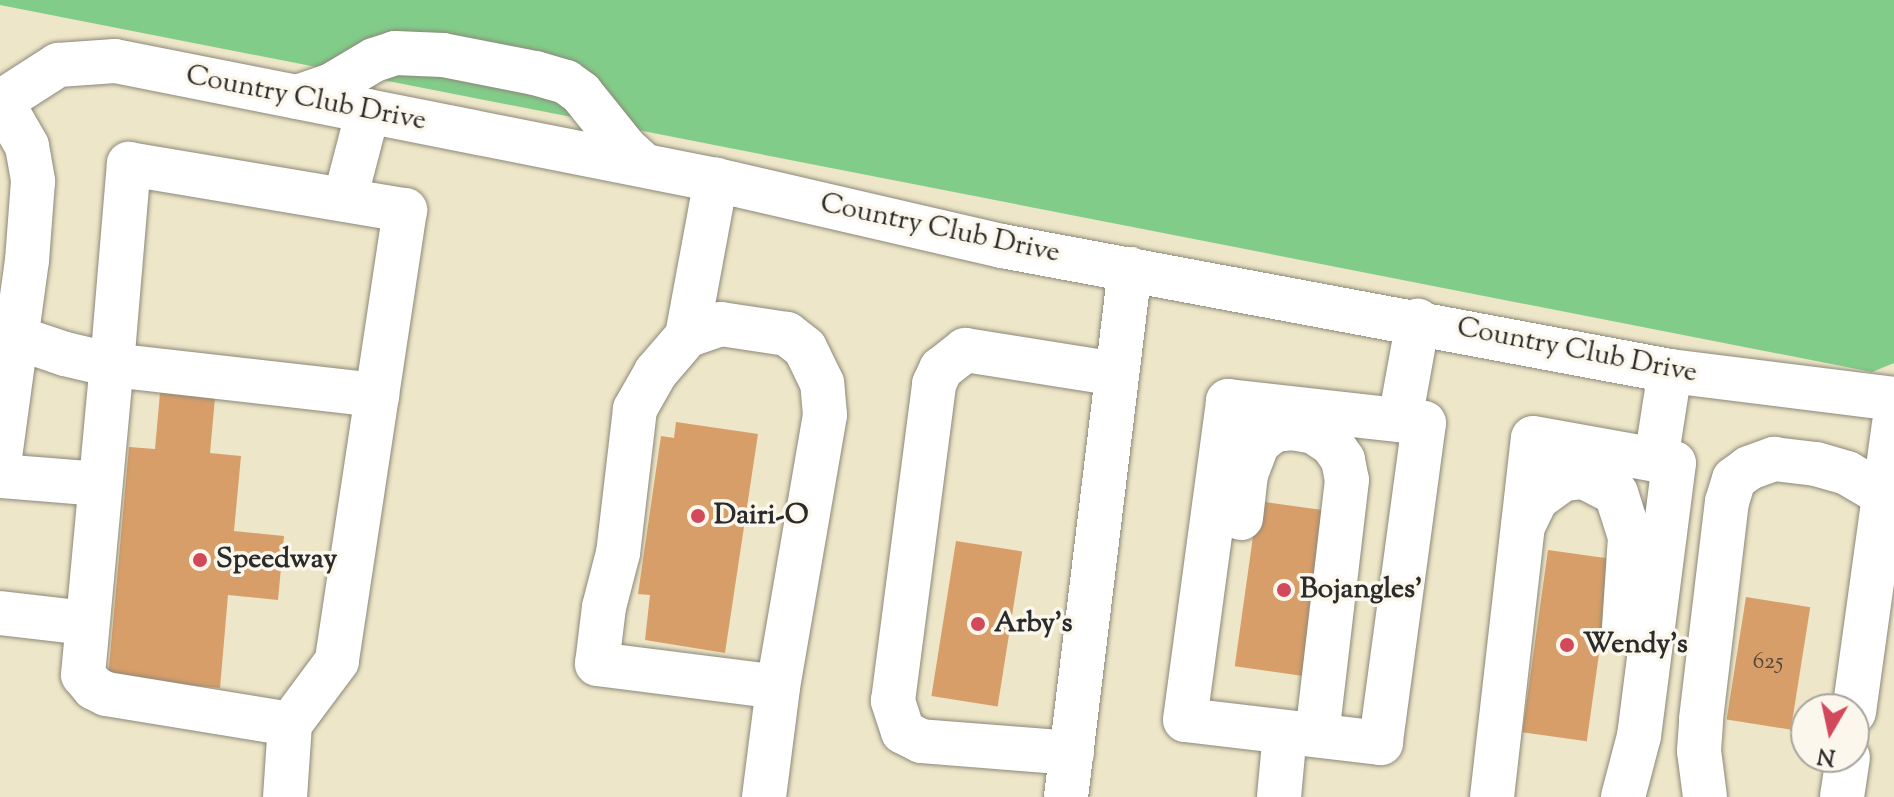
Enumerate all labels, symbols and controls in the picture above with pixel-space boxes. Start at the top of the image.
street label: Country Club Drive [183,59,429,139]
street label: Country Club Drive [817,187,1063,271]
street label: Country Club Drive [1454,311,1700,391]
place label: Dairi-O [714,499,809,533]
marker: Dairi-O [689,507,707,525]
place label: Speedway [216,543,337,577]
marker: Speedway [191,551,209,569]
place label: Bojangles' [1300,573,1422,607]
marker: Bojangles' [1275,581,1293,599]
place label: Arby's [994,607,1072,641]
marker: Arby's [969,615,987,633]
place label: Wendy's [1583,628,1688,662]
marker: Wendy's [1558,636,1576,654]
house number: 625 [1752,649,1784,677]
north arrow [1790,693,1870,773]
text: N [1815,738,1838,772]

